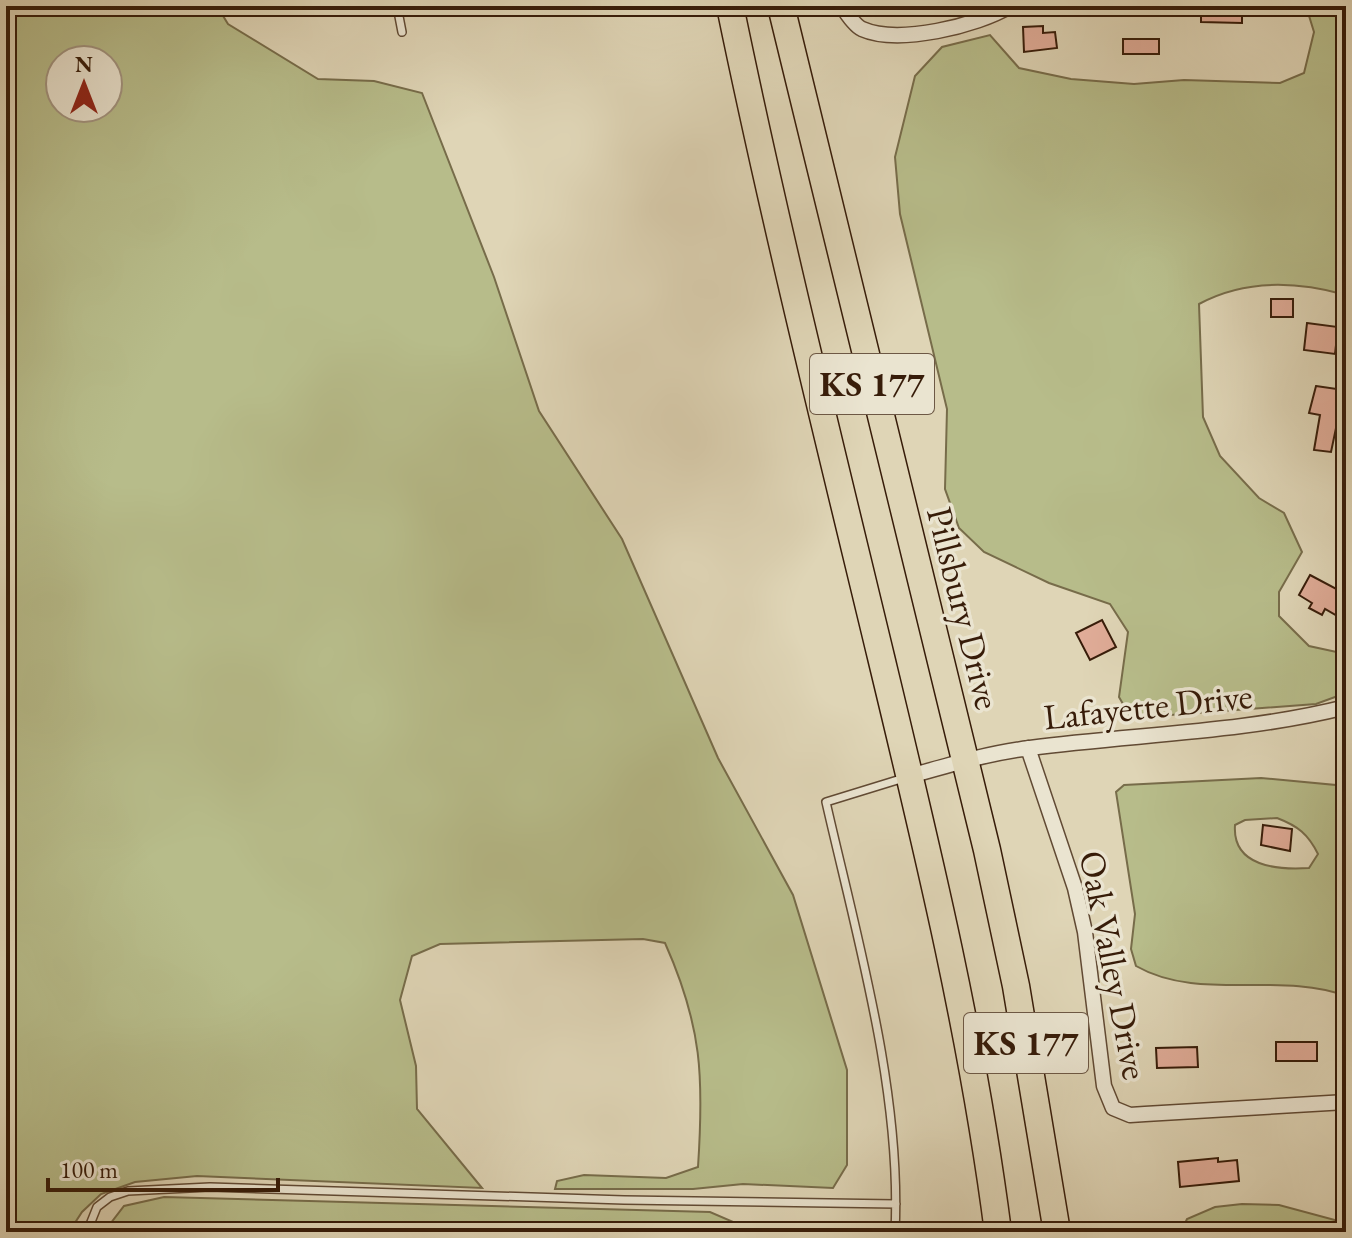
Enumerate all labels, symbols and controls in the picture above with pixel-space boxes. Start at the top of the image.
north arrow [44,44,124,124]
text: N [75,50,93,79]
road number: KS 177 [810,354,934,414]
street label: Pillsbury Drive [916,502,1012,714]
street label: Lafayette Drive [1041,672,1255,740]
street label: Oak Valley Drive [1069,847,1159,1083]
road number: KS 177 [964,1013,1088,1073]
scale bar [48,1142,278,1192]
text: 100 m [60,1154,118,1185]

